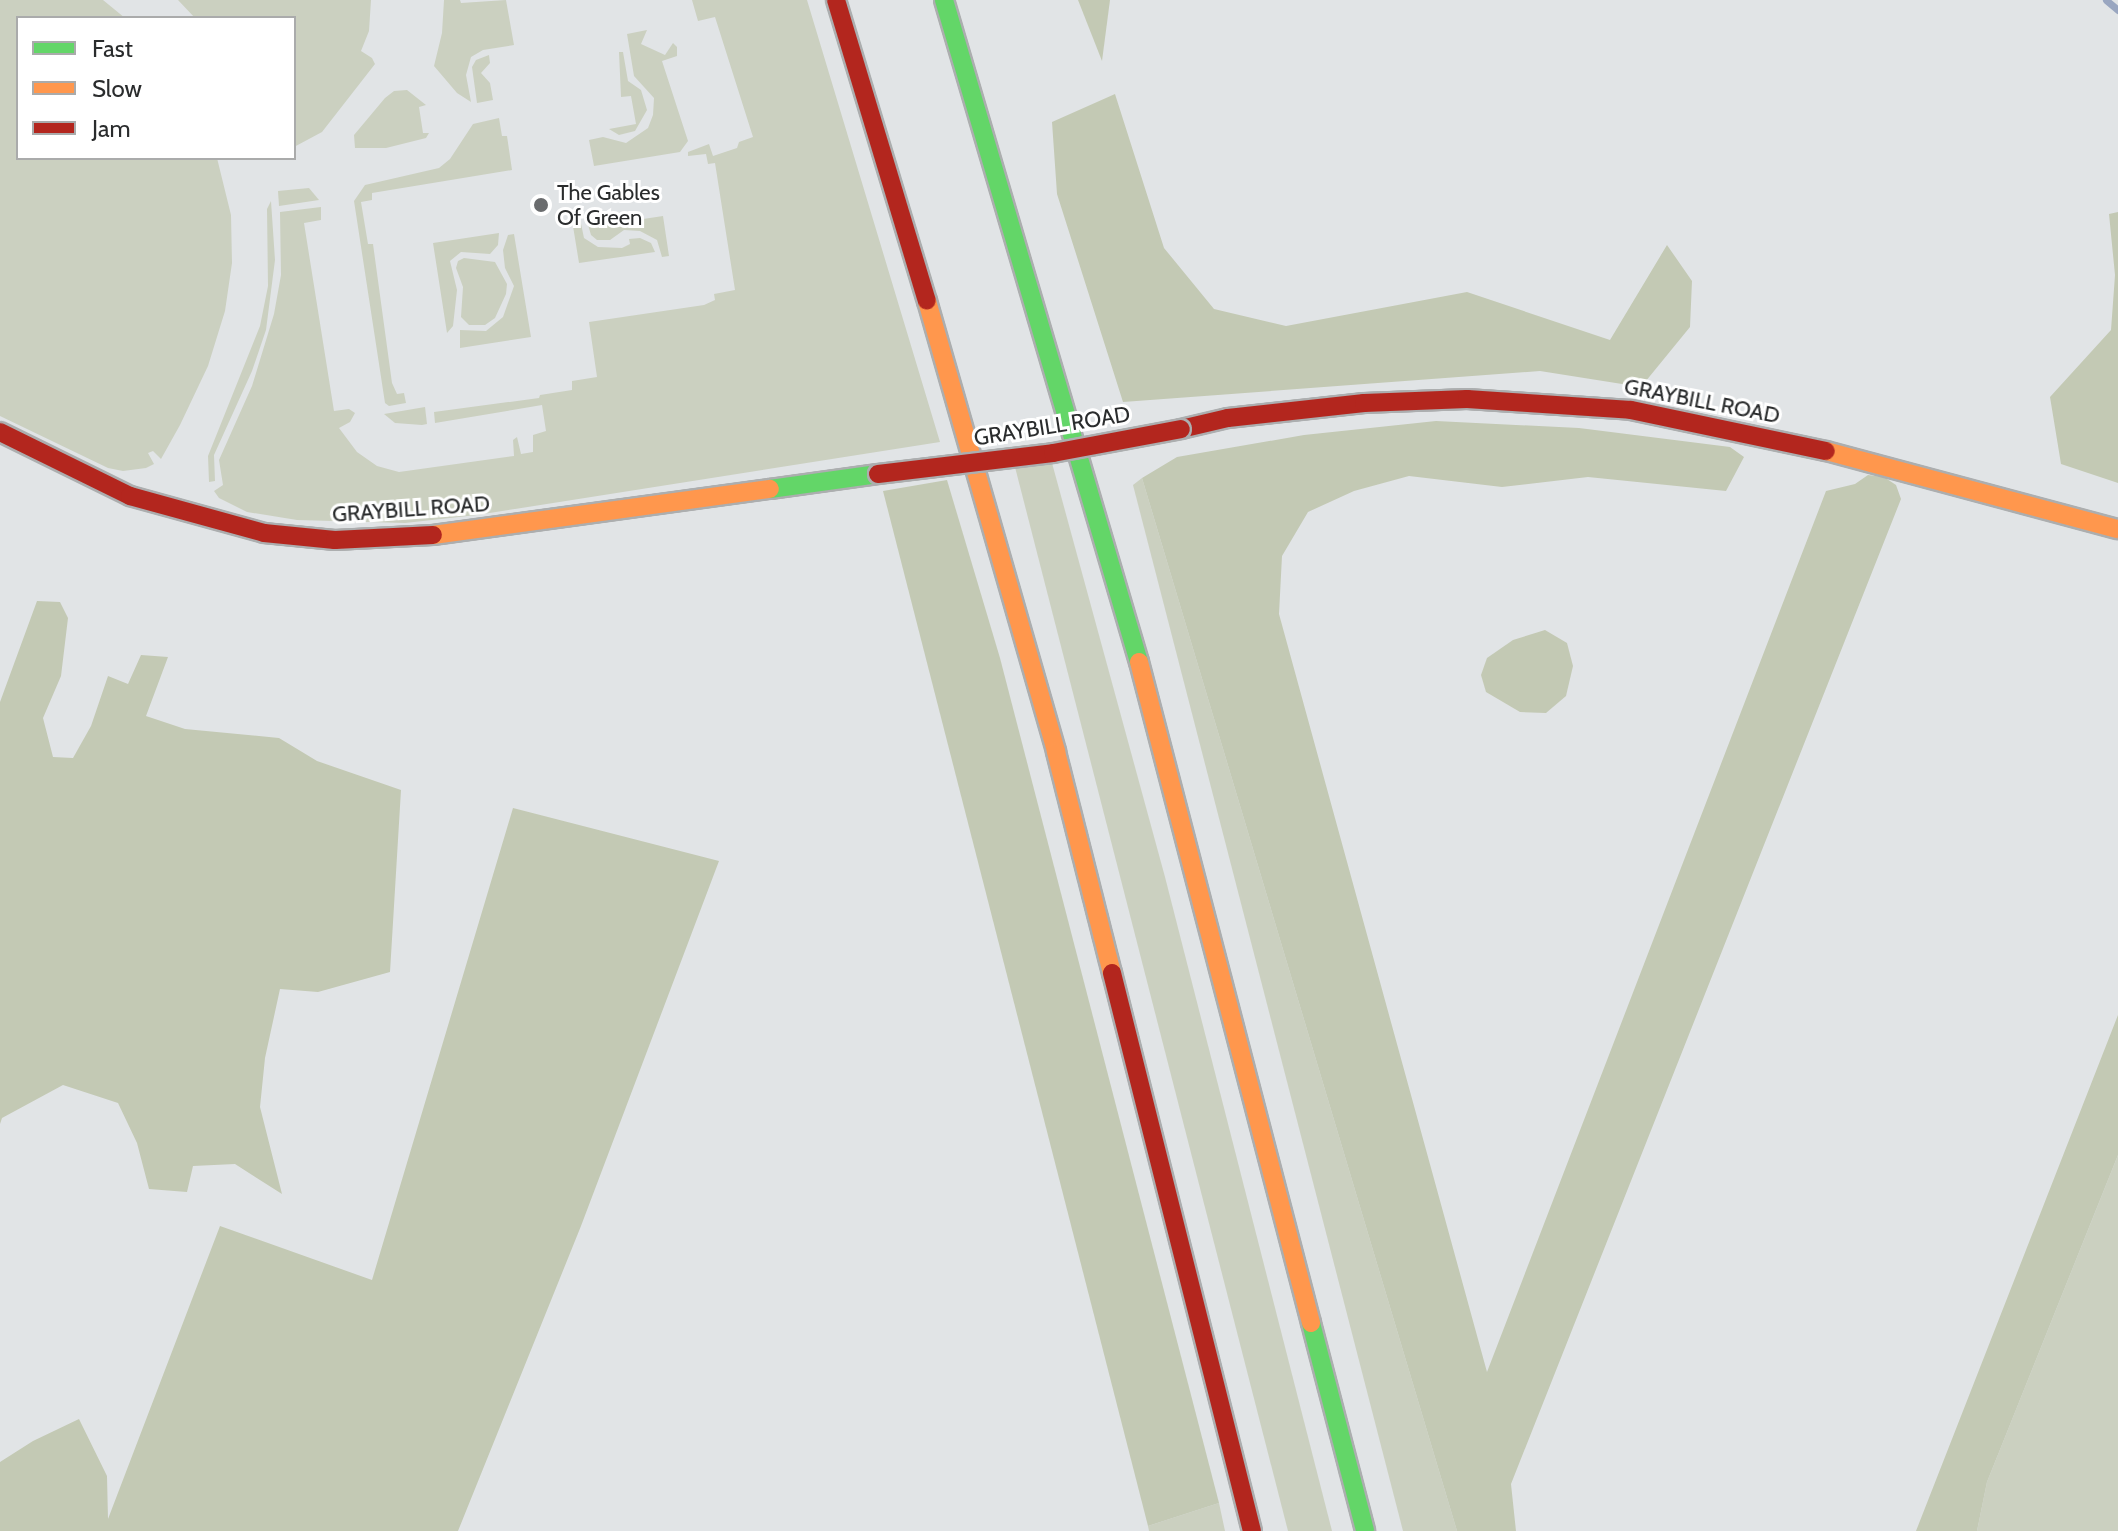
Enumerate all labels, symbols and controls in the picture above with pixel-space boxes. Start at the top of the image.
legend [16,16,296,160]
text: Fast [92,34,133,63]
text: Slow [92,74,142,103]
text: Jam [92,114,130,143]
place label: The Gables Of Green [557,179,660,230]
marker: The Gables Of Green [532,196,550,214]
street label: GRAYBILL ROAD [1622,373,1782,429]
street label: GRAYBILL ROAD [972,401,1132,451]
street label: GRAYBILL ROAD [331,490,491,528]

